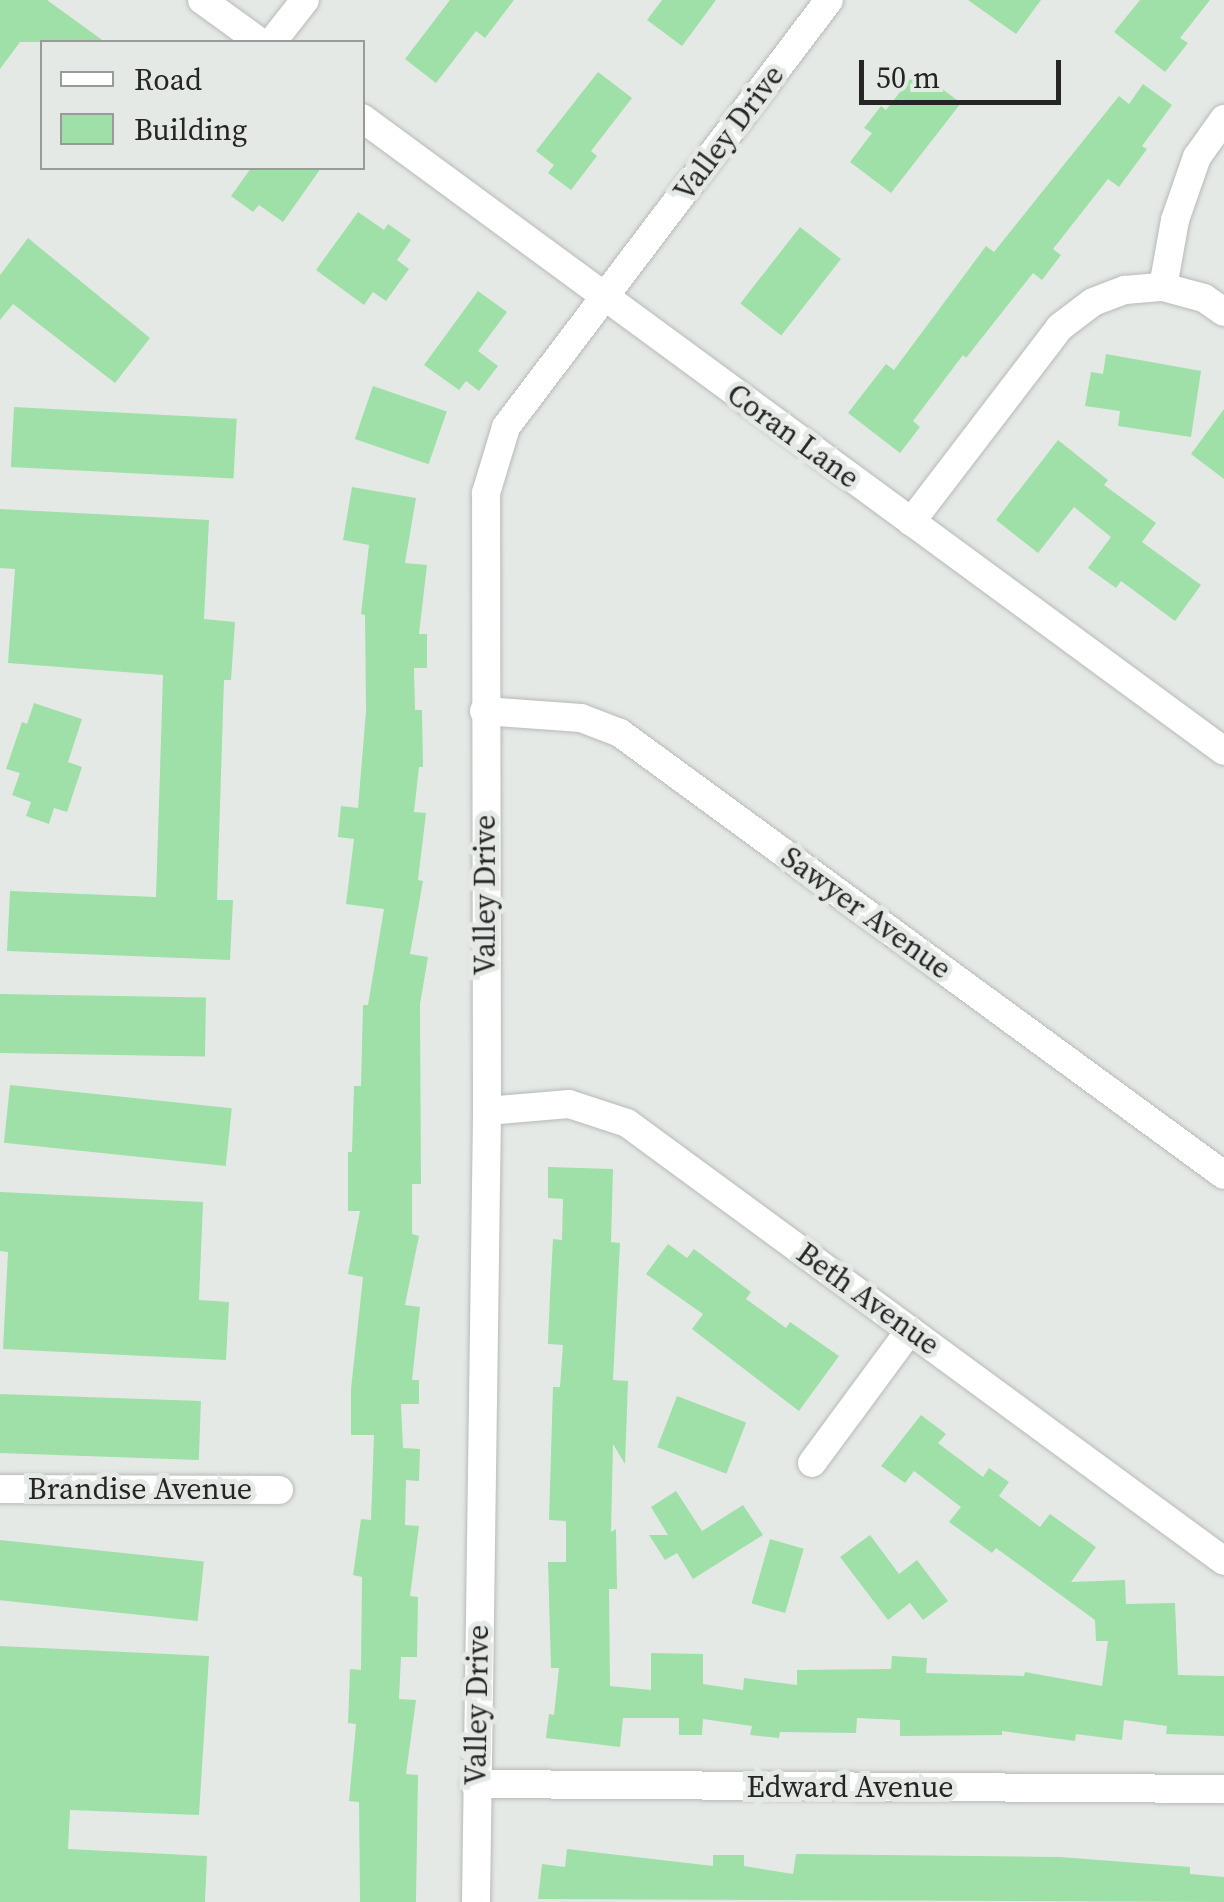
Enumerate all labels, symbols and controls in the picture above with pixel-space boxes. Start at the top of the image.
legend [40,40,365,170]
scale bar [864,40,1066,102]
text: 50 m [876,57,940,98]
street label: Valley Drive [666,58,792,208]
text: Road [134,59,202,100]
text: Building [134,109,247,150]
street label: Coran Lane [720,376,866,496]
street label: Valley Drive [467,815,503,975]
street label: Sawyer Avenue [774,839,958,987]
street label: Beth Avenue [790,1235,946,1363]
street label: Brandise Avenue [28,1471,252,1507]
street label: Valley Drive [458,1624,496,1786]
street label: Edward Avenue [746,1769,954,1805]

